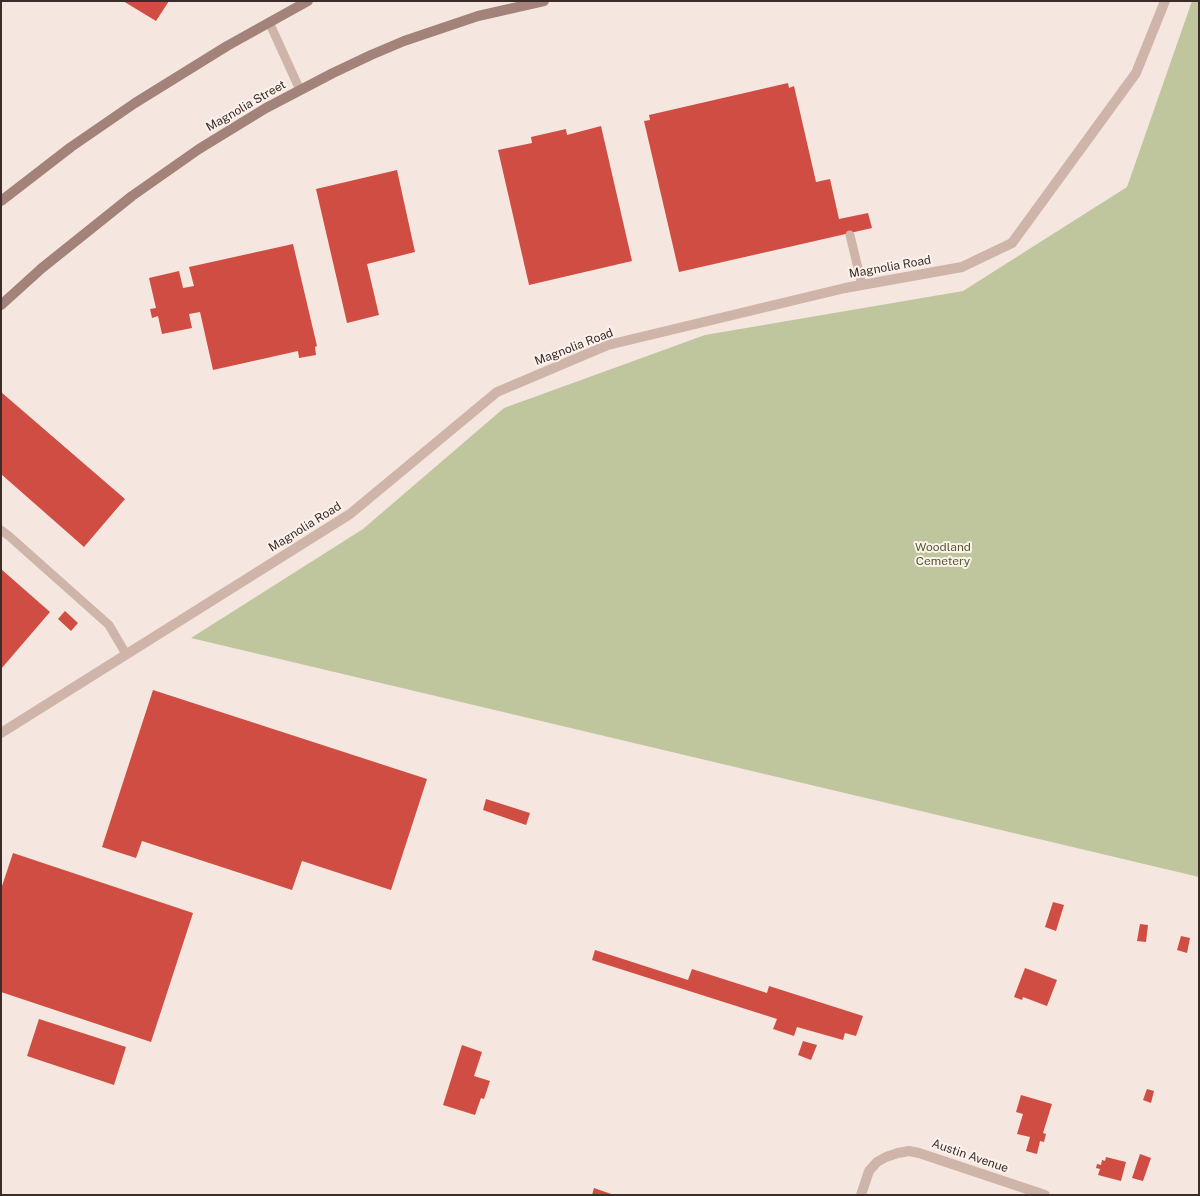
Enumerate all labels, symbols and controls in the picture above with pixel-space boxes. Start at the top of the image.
street label: Magnolia Street [204,77,288,135]
street label: Magnolia Road [848,253,932,281]
street label: Magnolia Road [533,325,615,369]
street label: Magnolia Road [266,499,344,555]
park label: Woodland Cemetery [915,540,971,568]
street label: Austin Avenue [930,1136,1010,1176]

